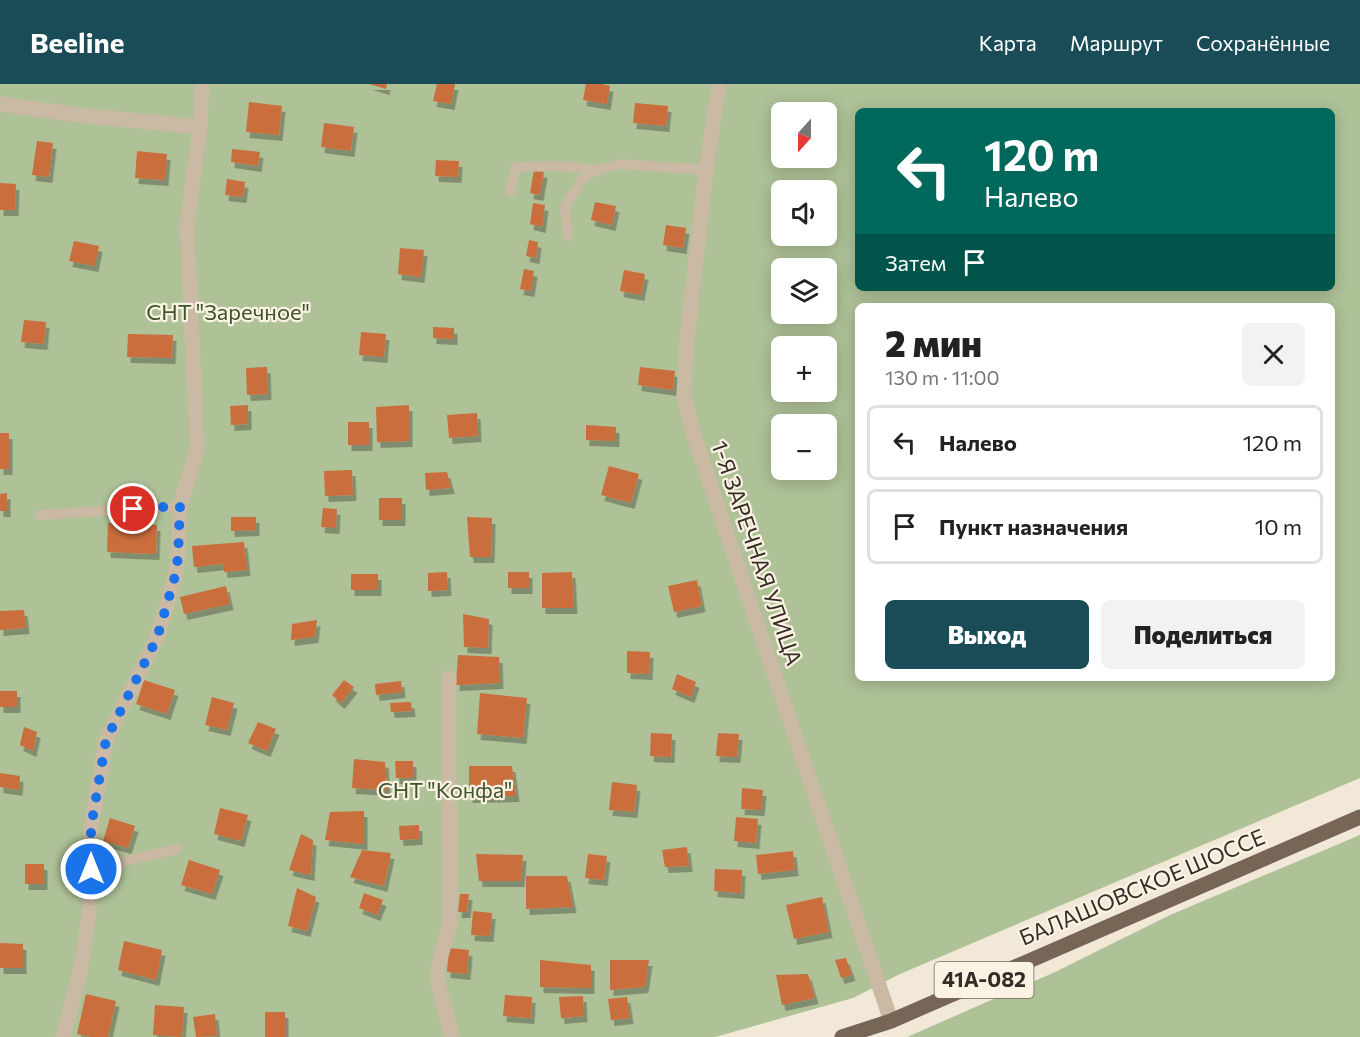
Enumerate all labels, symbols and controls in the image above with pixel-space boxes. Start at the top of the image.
text: Beeline [30,25,124,59]
text: Карта [979,30,1037,55]
text: Маршрут [1070,30,1163,55]
text: Сохранённые [1196,30,1330,55]
north arrow [771,102,837,168]
map controls [771,102,837,480]
text: 120 m [984,128,1099,180]
icon: left [885,132,963,210]
button: sound [771,180,837,246]
text: Налево [984,180,1079,213]
icon: arrive [958,246,991,279]
text: Затем [885,249,946,276]
button: layers [771,258,837,324]
park label: СНТ "Заречное" [146,298,310,325]
text: 2 мин [885,320,982,364]
button: close [1242,323,1305,386]
button: + [771,336,837,402]
text: 130 m · 11:00 [885,365,1000,389]
button: − [771,414,837,480]
icon: left [888,426,921,459]
text: Налево [939,429,1017,456]
text: 120 m [1243,429,1302,456]
street label: 1-Я ЗАРЕЧНАЯ УЛИЦА [706,437,809,669]
pin [107,483,158,534]
icon: arrive [116,492,149,525]
icon: arrive [888,510,921,543]
text: Пункт назначения [939,513,1128,540]
text: 10 m [1255,513,1302,540]
button: Выход [885,600,1089,669]
button: Поделиться [1101,600,1305,669]
park label: СНТ "Конфа" [378,776,512,803]
street label: БАЛАШОВСКОЕ ШОССЕ [1015,822,1269,951]
position arrow [59,837,123,901]
road number: 41А-082 [934,962,1034,998]

